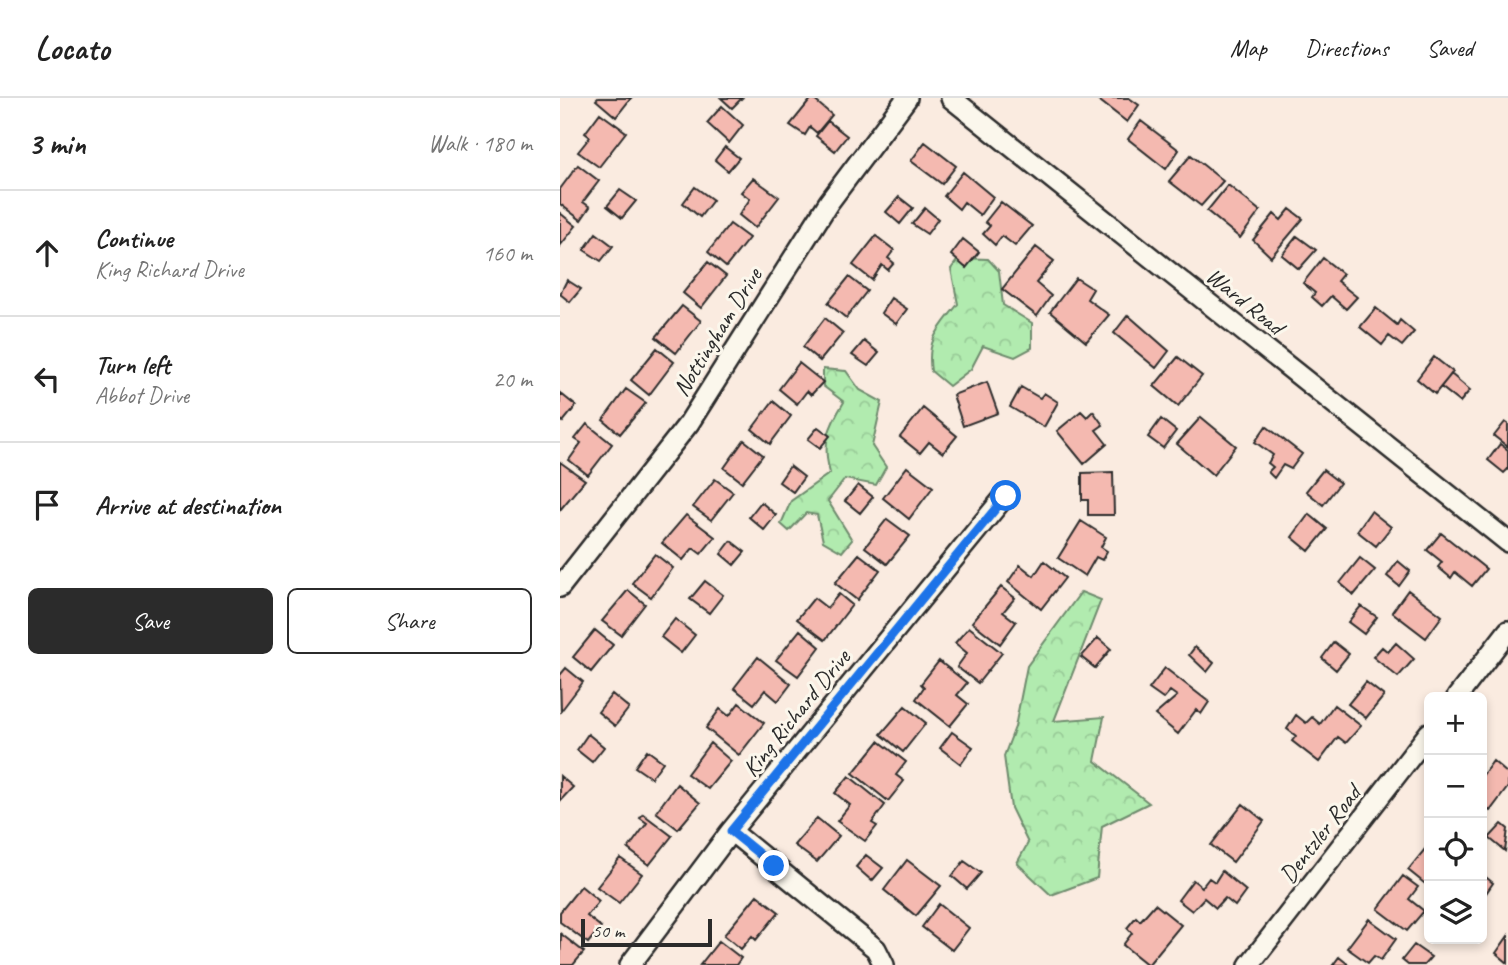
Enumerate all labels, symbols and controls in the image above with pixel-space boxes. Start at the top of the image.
text: Locato [35,27,109,69]
text: Map [1230,33,1267,63]
text: Directions [1305,33,1388,63]
text: Saved [1426,33,1473,63]
text: 3 min [28,125,85,163]
text: Walk · 180 m [428,129,532,158]
text: Continue [95,222,173,255]
icon: ahead [28,234,66,272]
text: 160 m [483,239,532,268]
text: King Richard Drive [95,255,244,284]
street label: Nottingham Drive [666,260,769,402]
street label: Ward Road [1200,261,1293,344]
text: Turn left [95,348,170,381]
icon: left [28,360,66,398]
text: 20 m [493,365,532,394]
text: Abbot Drive [95,381,189,410]
route start [990,480,1021,511]
icon: arrive [28,486,66,524]
text: Arrive at destination [95,489,281,522]
button: Save [28,588,273,654]
button: Share [287,588,532,654]
street label: King Richard Drive [736,642,858,783]
map controls [1424,692,1487,944]
button: + [1424,692,1487,755]
button: − [1424,755,1487,818]
street label: Dentzler Road [1273,776,1370,889]
button: locate [1424,818,1487,881]
route end [758,850,789,881]
button: layers [1424,881,1487,944]
scale bar [581,916,712,948]
text: 50 m [592,919,624,943]

